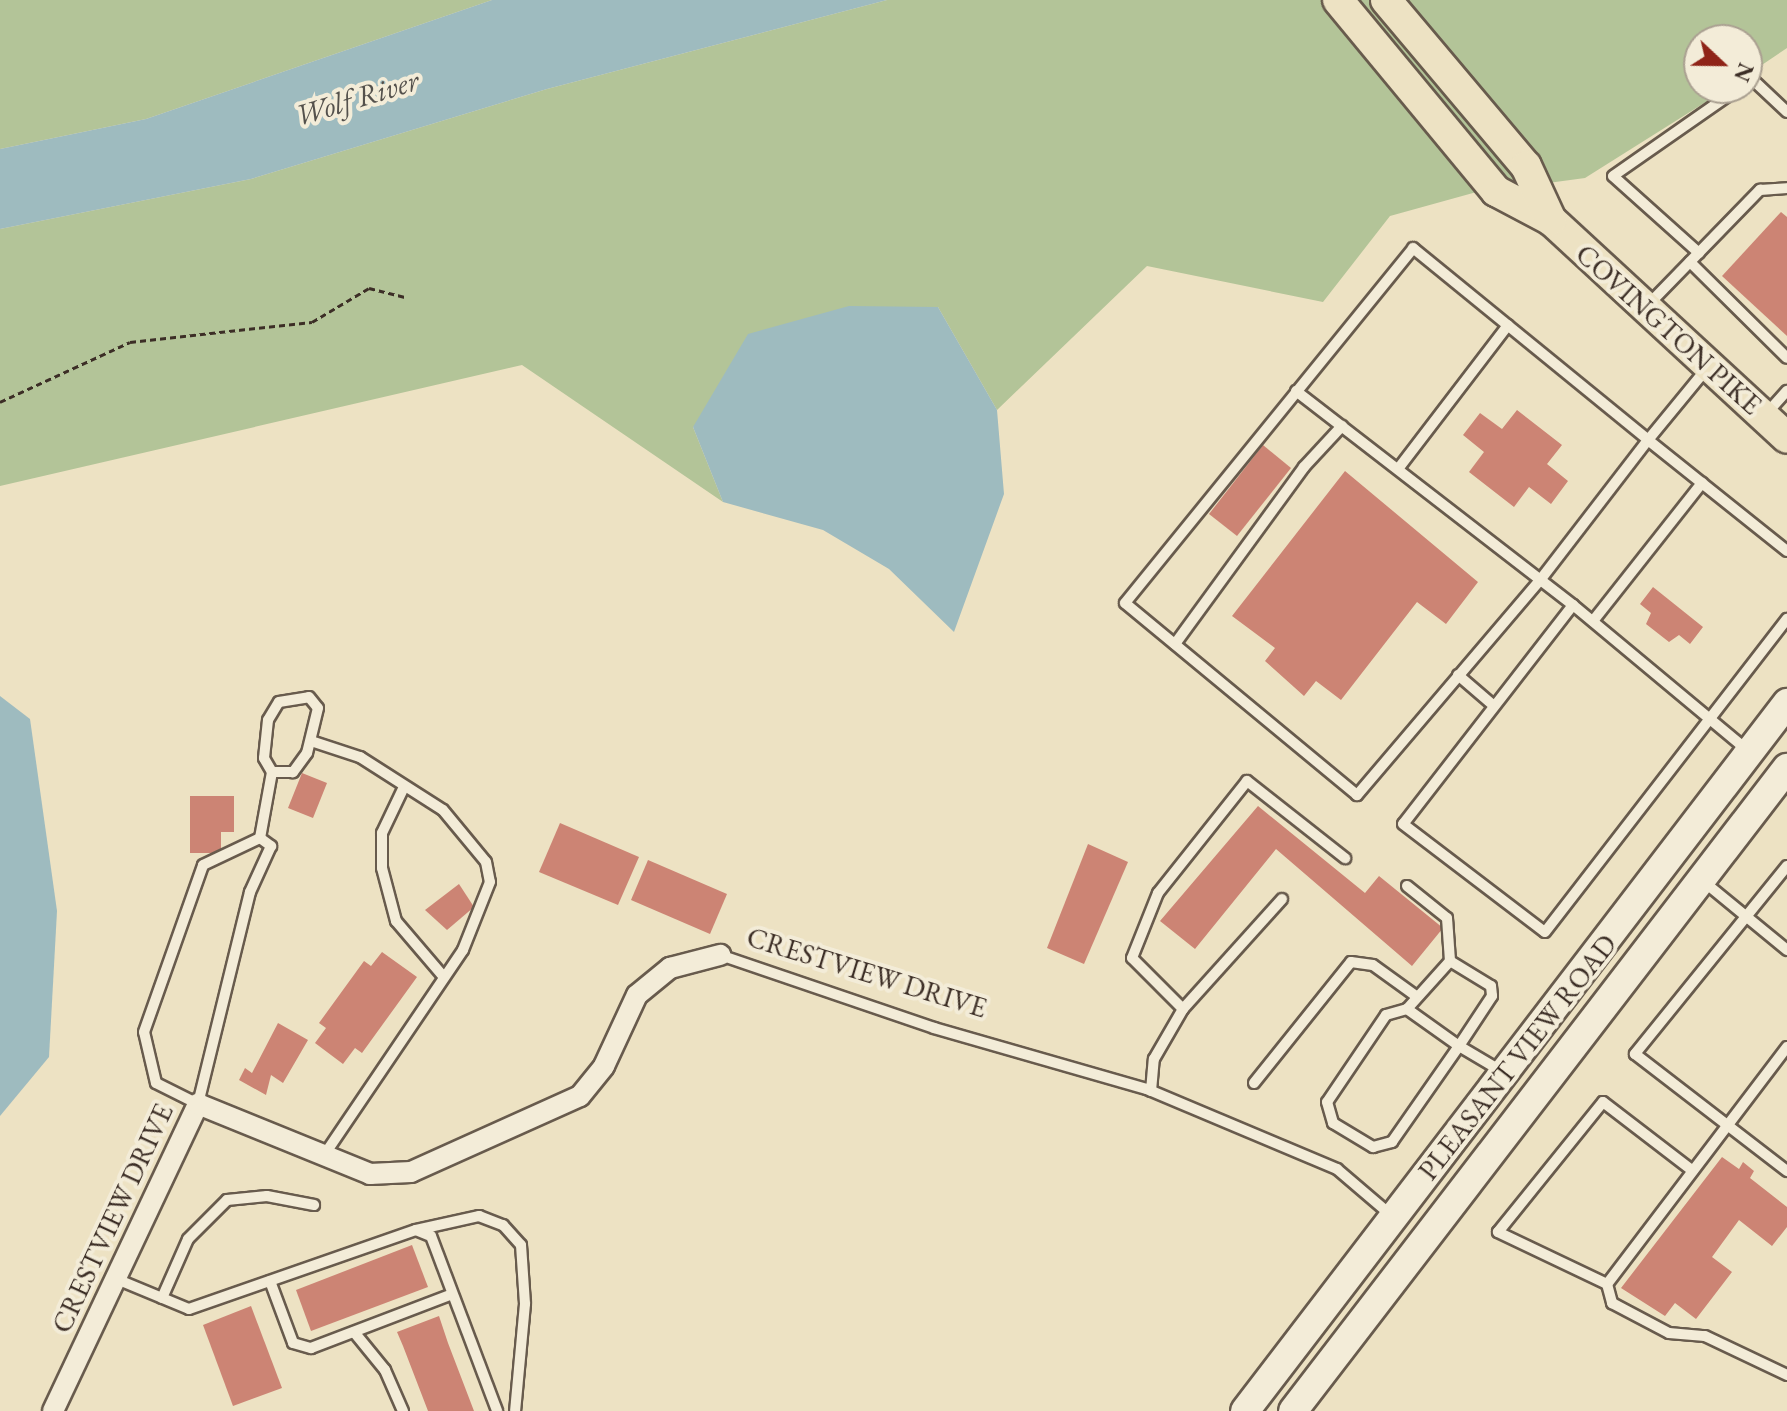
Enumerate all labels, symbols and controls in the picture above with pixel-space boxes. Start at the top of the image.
north arrow [1683,24,1763,104]
text: N [1727,59,1761,86]
water label: Wolf River [291,62,423,134]
street label: COVINGTON PIKE [1569,237,1769,421]
street label: CRESTVIEW DRIVE [743,920,991,1024]
street label: PLEASANT VIEW ROAD [1411,928,1623,1186]
street label: CRESTVIEW DRIVE [44,1098,180,1338]

